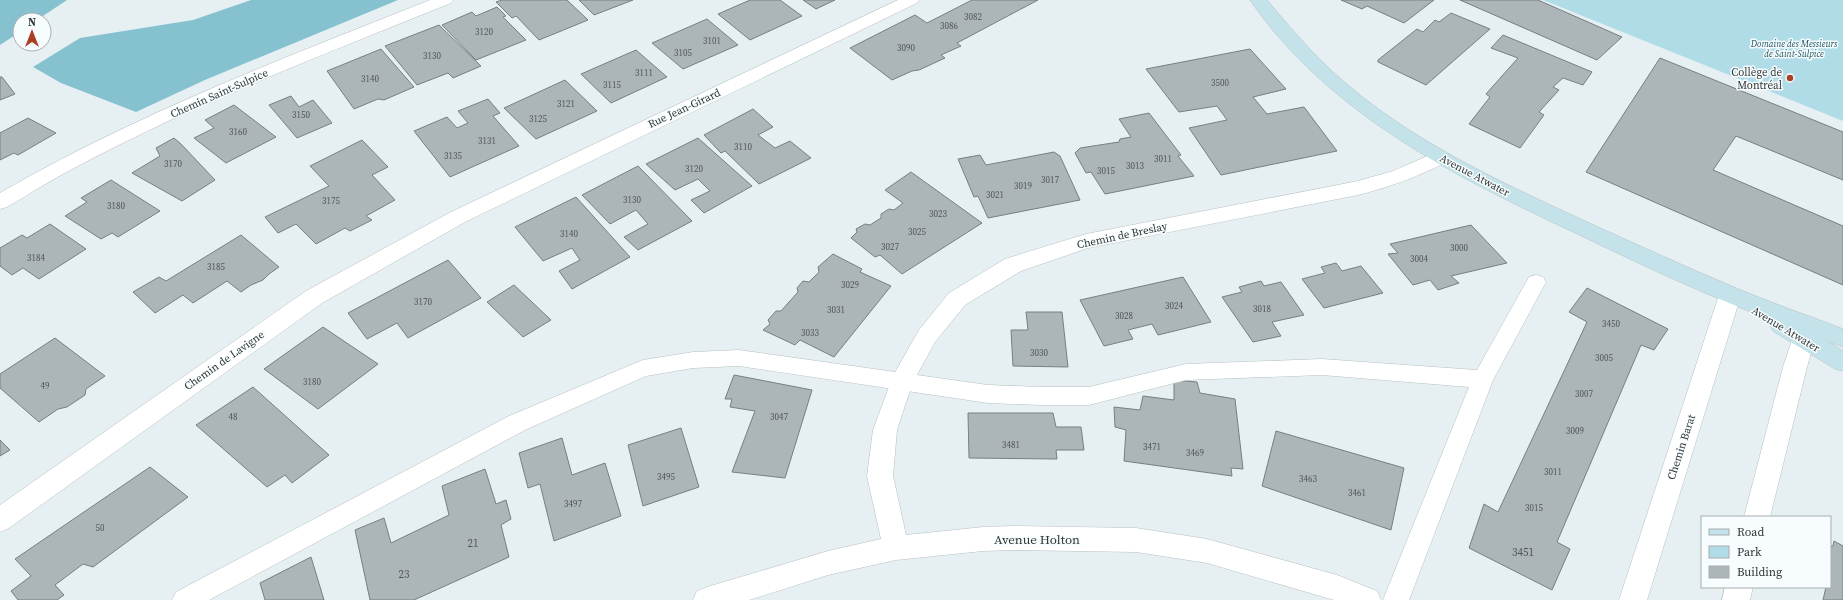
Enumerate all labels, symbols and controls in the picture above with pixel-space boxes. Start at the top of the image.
house number: 3082 [964,11,982,23]
north arrow [12,12,52,52]
text: N [28,15,36,30]
house number: 3086 [940,20,958,32]
house number: 3120 [475,26,493,38]
house number: 3101 [703,35,721,47]
park label: Domaine des Messieurs de Saint-Sulpice [1750,38,1838,60]
house number: 3090 [897,42,915,54]
house number: 3105 [674,47,692,59]
house number: 3130 [423,50,441,62]
street label: Chemin Saint-Sulpice [168,65,271,122]
place label: Collège de Montréal [1731,65,1782,93]
house number: 3111 [635,67,653,79]
house number: 3140 [361,73,379,85]
marker: Collège de Montréal [1785,73,1795,83]
house number: 3500 [1211,77,1229,89]
house number: 3115 [603,79,621,91]
street label: Rue Jean-Girard [646,85,724,132]
house number: 3121 [557,98,575,110]
house number: 3150 [292,109,310,121]
house number: 3125 [529,113,547,125]
house number: 3160 [229,126,247,138]
house number: 3131 [478,135,496,147]
house number: 3110 [734,141,752,153]
house number: 3135 [444,150,462,162]
street label: Avenue Atwater [1437,151,1513,200]
house number: 3011 [1154,153,1172,165]
house number: 3170 [164,158,182,170]
house number: 3013 [1126,160,1144,172]
house number: 3120 [685,163,703,175]
house number: 3015 [1097,165,1115,177]
house number: 3017 [1041,174,1059,186]
house number: 3019 [1014,180,1032,192]
house number: 3021 [986,189,1004,201]
house number: 3130 [623,194,641,206]
house number: 3175 [322,195,340,207]
house number: 3180 [107,200,125,212]
house number: 3023 [929,208,947,220]
street label: Chemin de Breslay [1076,219,1169,252]
house number: 3025 [908,226,926,238]
house number: 3140 [560,228,578,240]
house number: 3027 [881,241,899,253]
house number: 3000 [1450,242,1468,254]
house number: 3184 [27,252,45,264]
house number: 3004 [1410,253,1428,265]
house number: 3185 [207,261,225,273]
house number: 3029 [841,279,859,291]
house number: 3170 [414,296,432,308]
house number: 3024 [1165,300,1183,312]
house number: 3018 [1253,303,1271,315]
street label: Avenue Atwater [1749,303,1823,356]
house number: 3031 [827,304,845,316]
house number: 3028 [1115,310,1133,322]
house number: 3450 [1602,318,1620,330]
street label: Chemin de Lavigne [181,327,268,394]
house number: 3033 [801,327,819,339]
house number: 3030 [1030,347,1048,359]
house number: 3005 [1595,352,1613,364]
house number: 3180 [303,376,321,388]
house number: 49 [40,380,50,392]
house number: 3007 [1575,388,1593,400]
house number: 48 [228,411,238,423]
house number: 3047 [770,411,788,423]
street label: Chemin Barat [1664,412,1699,482]
house number: 3009 [1566,425,1584,437]
house number: 3481 [1002,439,1020,451]
house number: 3471 [1143,441,1161,453]
house number: 3469 [1186,447,1204,459]
house number: 3011 [1544,466,1562,478]
house number: 3495 [657,471,675,483]
house number: 3463 [1299,473,1317,485]
house number: 3461 [1348,487,1366,499]
house number: 3497 [564,498,582,510]
house number: 3015 [1525,502,1543,514]
legend [1701,516,1831,588]
house number: 50 [95,522,105,534]
text: Road [1737,524,1764,540]
street label: Avenue Holton [994,531,1080,548]
house number: 21 [468,536,479,551]
text: Park [1737,544,1762,560]
house number: 3451 [1512,545,1534,560]
text: Building [1737,564,1782,580]
house number: 23 [399,567,410,582]

